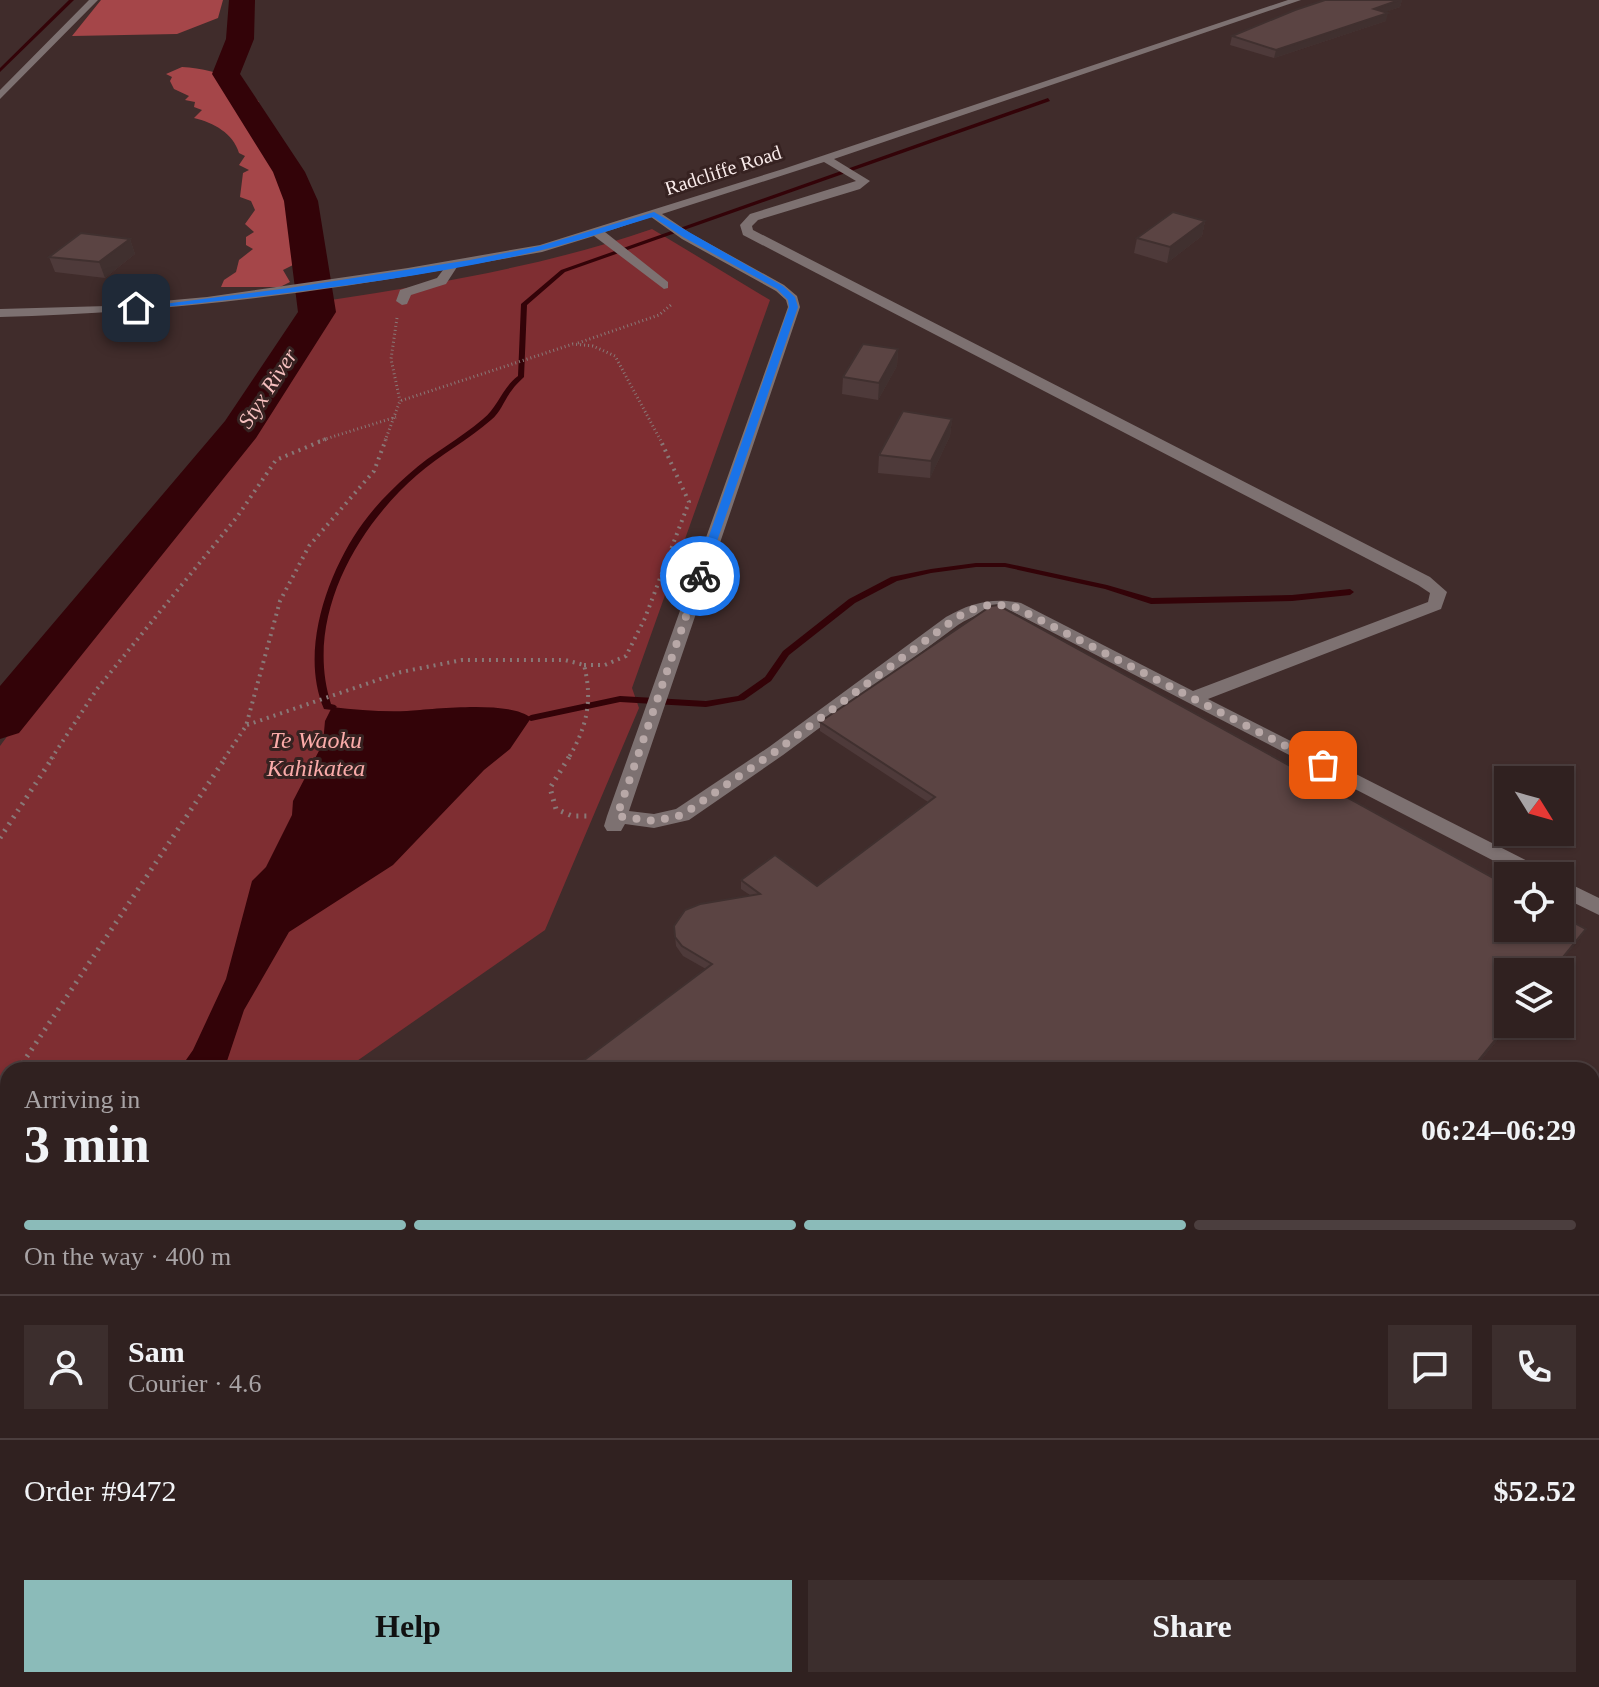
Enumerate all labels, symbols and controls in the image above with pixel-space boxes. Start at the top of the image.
street label: Radcliffe Road [662,141,784,199]
pin [102,274,170,342]
icon: home [114,286,158,330]
water label: Styx River [232,343,303,433]
courier [660,536,740,616]
icon: bike [678,554,722,598]
park label: Te Waoku Kahikatea [266,727,365,781]
pin [1289,731,1357,799]
icon: bag [1301,743,1345,787]
north arrow [1494,766,1574,846]
map controls [1494,766,1574,1038]
button: locate [1494,862,1574,942]
button: layers [1494,958,1574,1038]
text: Arriving in [24,1085,140,1114]
text: 06:24–06:29 [1421,1113,1576,1146]
text: 3 min [24,1116,150,1173]
text: On the way · 400 m [24,1242,231,1271]
button: person [24,1325,108,1409]
button: chat [1388,1325,1472,1409]
button: phone [1492,1325,1576,1409]
text: Sam [128,1335,185,1368]
text: Courier · 4.6 [128,1369,262,1398]
text: Order #9472 [24,1474,176,1507]
text: $52.52 [1494,1474,1576,1507]
button: Help [24,1580,792,1672]
button: Share [808,1580,1576,1672]

